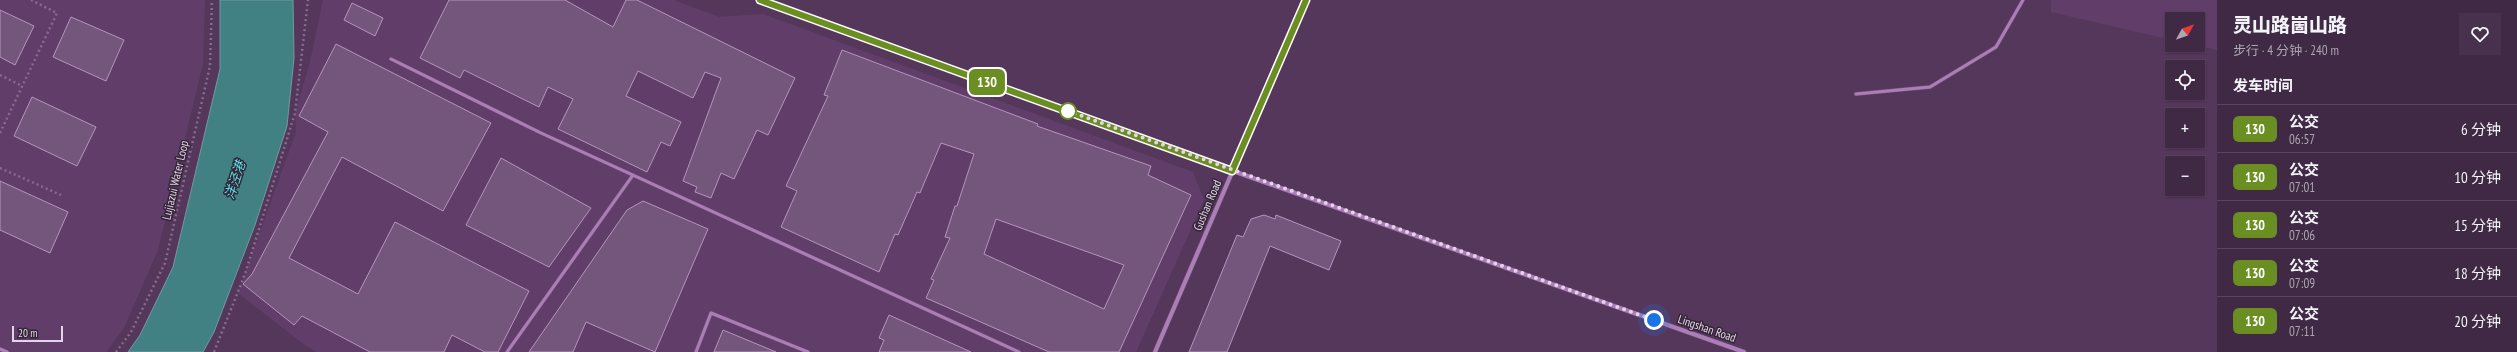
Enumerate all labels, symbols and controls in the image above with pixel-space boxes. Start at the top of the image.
north arrow [2165,12,2205,52]
map controls [2165,12,2205,196]
text: 灵山路崮山路 [2233,13,2347,37]
button: heart [2459,13,2501,55]
text: 步行 · 4 分钟 · 240 m [2233,42,2339,59]
button: locate [2165,60,2205,100]
line badge: 130 [964,69,1010,95]
text: 130 [977,73,997,91]
text: 发车时间 [2233,76,2293,95]
unlabelled marker [1059,102,1077,120]
button: + [2165,108,2205,148]
text: 公交 [2289,112,2319,131]
text: 130 [2245,120,2265,138]
text: 6 分钟 [2461,120,2501,139]
text: 06:57 [2289,131,2315,148]
street label: Lujiazui Water Loop [159,139,191,221]
button: − [2165,156,2205,196]
water label: 洋泾港 [221,157,250,201]
text: 公交 [2289,160,2319,179]
text: 130 [2245,168,2265,186]
text: 10 分钟 [2454,168,2501,187]
street label: Gushan Road [1190,177,1224,233]
text: 07:01 [2289,179,2315,196]
text: 公交 [2289,208,2319,227]
text: 130 [2245,216,2265,234]
text: 15 分钟 [2454,216,2501,235]
text: 07:06 [2289,227,2315,244]
text: 公交 [2289,256,2319,275]
text: 130 [2245,264,2265,282]
text: 18 分钟 [2454,264,2501,283]
text: 07:09 [2289,275,2315,292]
text: 公交 [2289,304,2319,323]
your location [1644,310,1664,330]
street label: Lingshan Road [1676,311,1738,345]
text: 130 [2245,312,2265,330]
text: 20 分钟 [2454,312,2501,331]
text: 07:11 [2289,323,2315,340]
scale bar [12,324,63,343]
text: 20 m [18,326,37,340]

